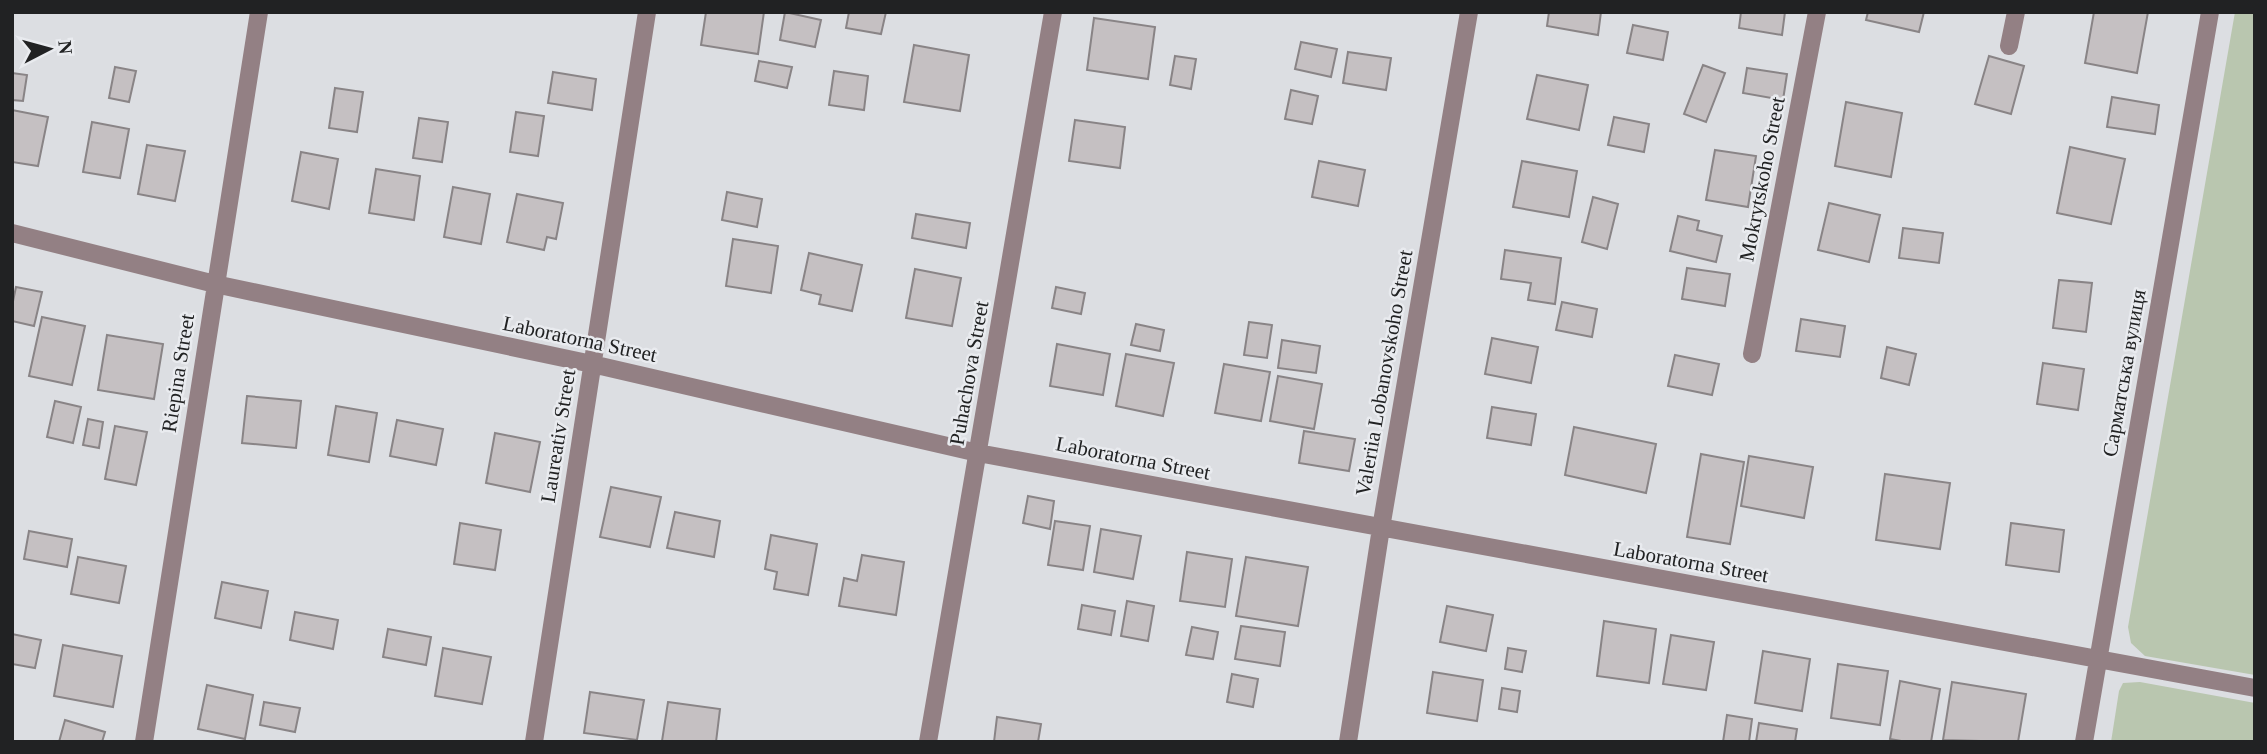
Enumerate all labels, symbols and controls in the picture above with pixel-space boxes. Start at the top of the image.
north arrow [14,14,84,84]
text: N [54,39,77,55]
street label: Mokrytskoho Street [1734,94,1790,263]
street label: Valeriia Lobanovskoho Street [1351,248,1418,498]
street label: Сарматська вулиця [2097,287,2151,459]
street label: Puhachova Street [944,299,994,447]
street label: Laboratorna Street [501,311,659,367]
street label: Riepina Street [157,312,199,434]
street label: Laureativ Street [536,367,580,504]
street label: Laboratorna Street [1054,431,1212,485]
street label: Laboratorna Street [1612,537,1770,587]

